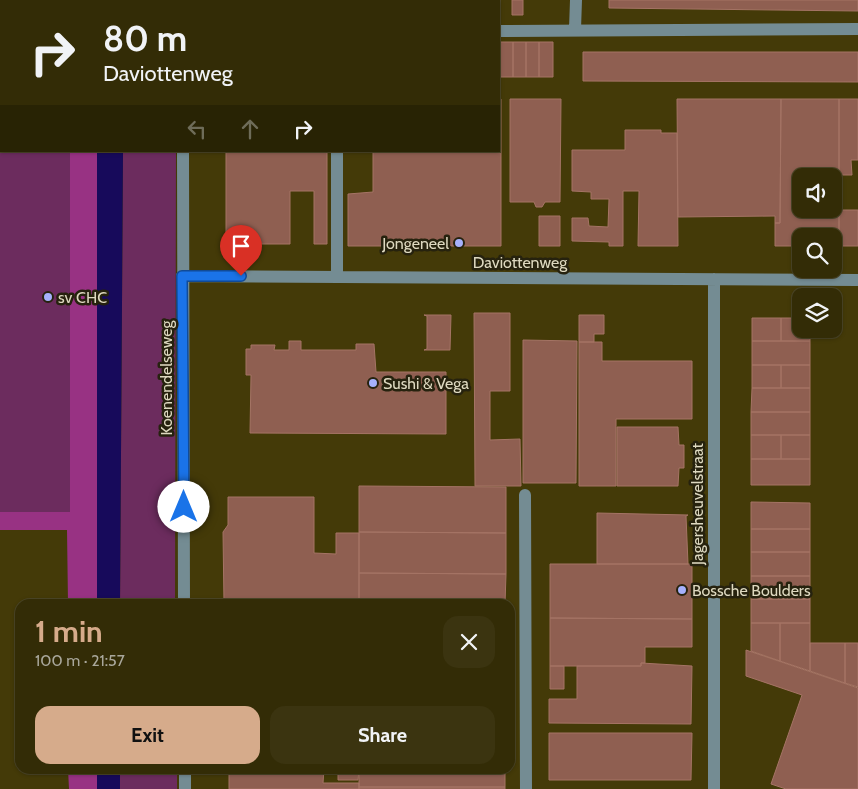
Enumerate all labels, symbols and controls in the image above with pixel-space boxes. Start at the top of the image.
text: 80 m [103,17,187,60]
icon: right [20,20,85,85]
text: Daviottenweg [103,60,233,87]
icon: left [183,115,211,143]
icon: ahead [236,115,264,143]
icon: right [289,115,317,143]
map controls [792,168,842,338]
button: sound [792,168,842,218]
pin [220,225,262,276]
button: search [792,228,842,278]
icon: arrive [227,232,255,260]
place label: Jongeneel [381,234,449,253]
marker: Jongeneel [453,237,465,249]
street label: Daviottenweg [473,253,568,272]
place label: sv CHC [58,288,107,307]
button: layers [792,288,842,338]
marker: sv CHC [42,291,54,303]
street label: Koenendelseweg [157,320,176,435]
place label: Sushi & Vega [383,374,469,393]
marker: Sushi & Vega [367,377,379,389]
street label: Jagersheuvelstraat [688,442,707,566]
position arrow [157,480,209,532]
place label: Bossche Boulders [692,581,811,600]
marker: Bossche Boulders [676,584,688,596]
text: 1 min [35,613,103,650]
button: close [443,616,495,668]
text: 100 m · 21:57 [35,651,125,670]
button: Exit [35,706,260,764]
button: Share [270,706,495,764]

